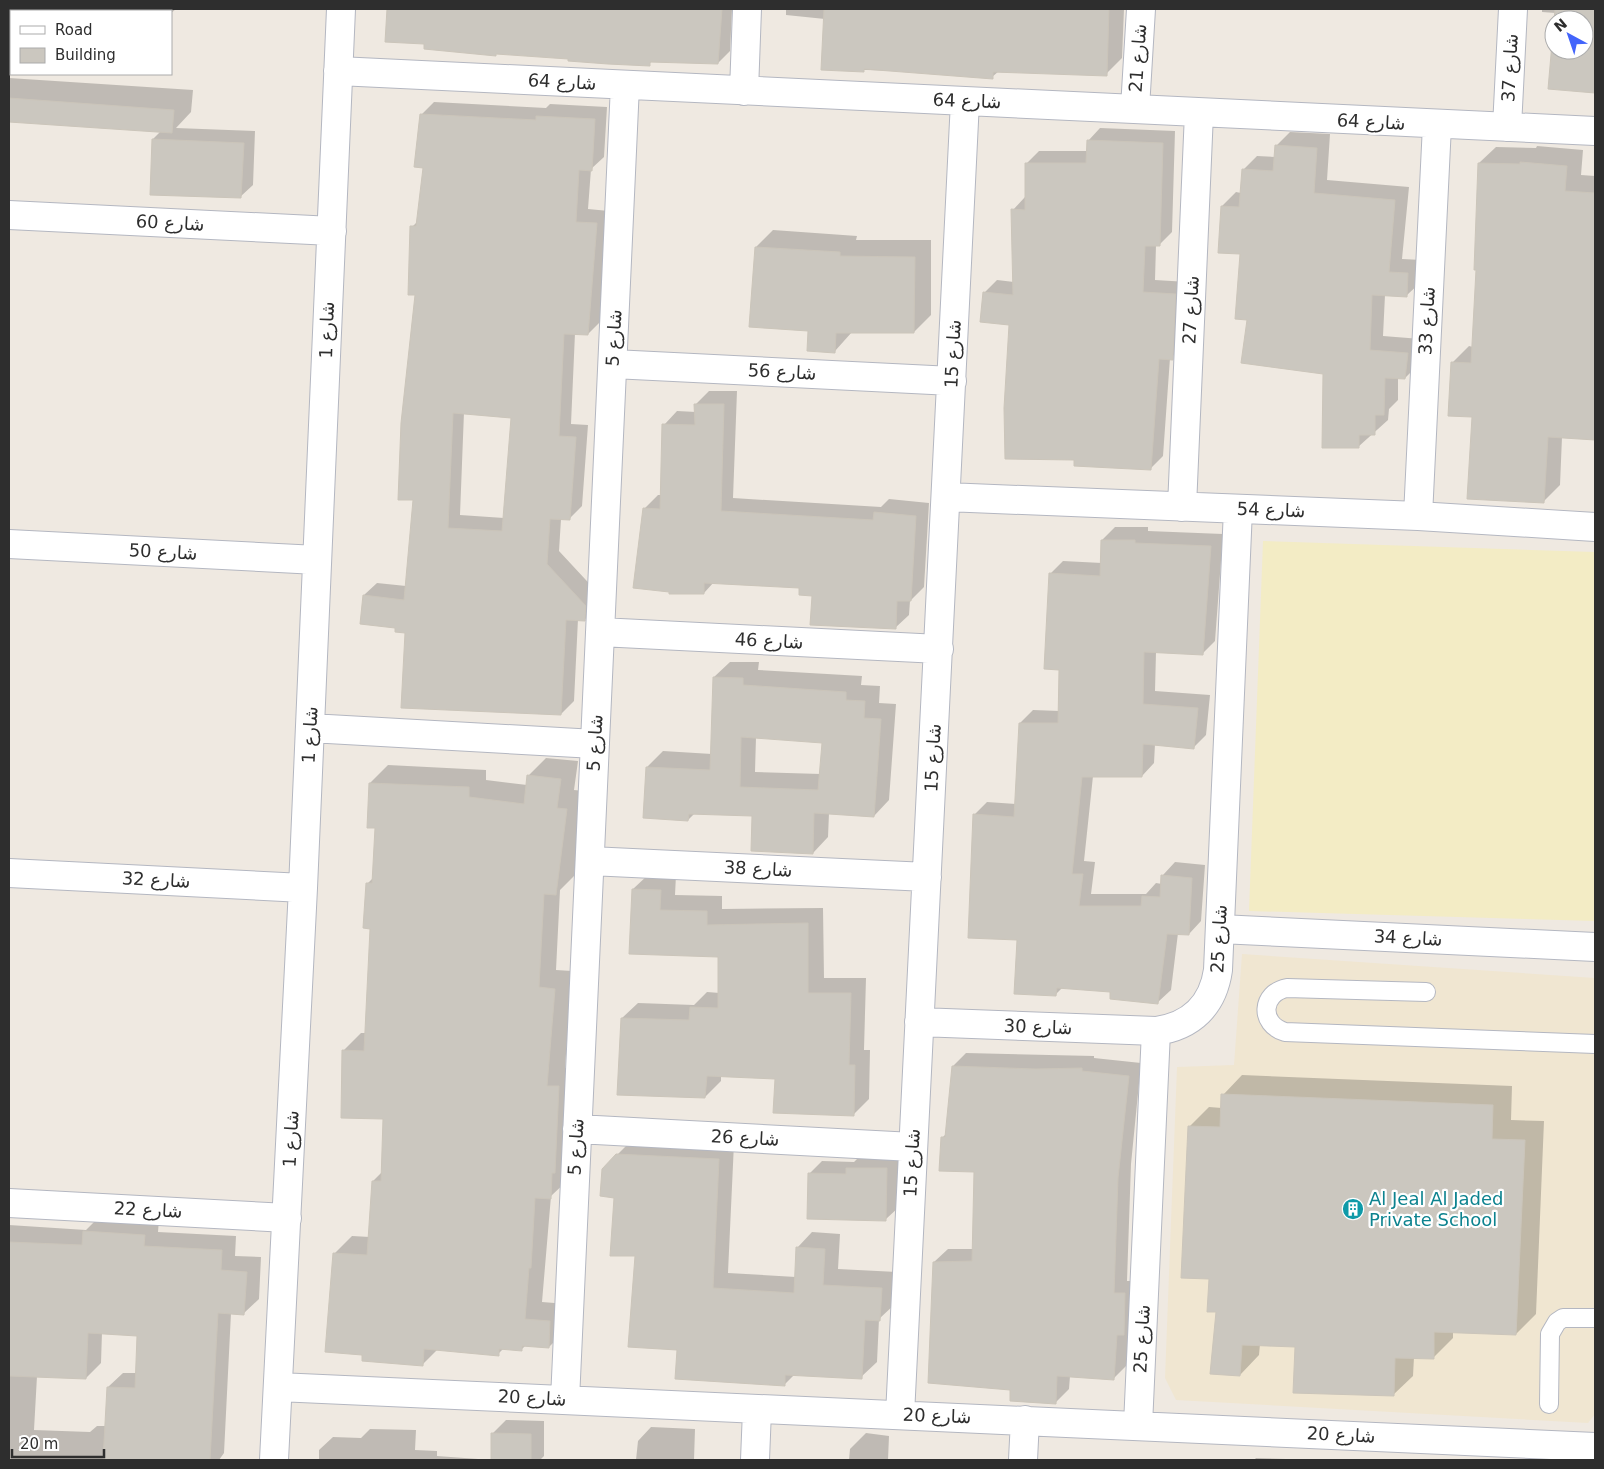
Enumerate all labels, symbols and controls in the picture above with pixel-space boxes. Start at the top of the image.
legend [10,10,172,75]
north arrow [1544,10,1594,60]
text: N [1551,15,1570,35]
text: Road [55,21,93,39]
street label: شارع 21 [1125,23,1151,93]
street label: شارع 37 [1497,33,1523,103]
text: Building [55,46,116,64]
street label: شارع 64 [527,69,597,95]
street label: شارع 64 [932,89,1002,113]
street label: شارع 64 [1336,109,1406,135]
street label: شارع 60 [135,210,205,236]
street label: شارع 27 [1178,275,1204,345]
street label: شارع 33 [1414,286,1440,356]
street label: شارع 1 [315,301,339,359]
street label: شارع 5 [602,309,626,367]
street label: شارع 15 [940,319,966,389]
street label: شارع 56 [747,359,817,385]
street label: شارع 54 [1236,498,1306,522]
street label: شارع 50 [128,539,198,565]
street label: شارع 46 [734,628,804,654]
street label: شارع 1 [298,706,322,764]
street label: شارع 5 [583,714,607,772]
street label: شارع 15 [920,723,946,793]
street label: شارع 38 [723,856,793,882]
street label: شارع 32 [121,867,191,893]
street label: شارع 25 [1206,904,1232,974]
street label: شارع 34 [1373,925,1443,951]
street label: شارع 30 [1003,1015,1073,1039]
street label: شارع 1 [279,1110,303,1168]
street label: شارع 5 [564,1118,588,1176]
street label: شارع 26 [710,1125,780,1151]
street label: شارع 15 [899,1128,925,1198]
place label: Al Jeal Al Jaded Private School [1369,1188,1503,1230]
street label: شارع 22 [113,1197,183,1223]
building icon: Al Jeal Al Jaded Private School [1341,1197,1365,1221]
street label: شارع 25 [1129,1304,1155,1374]
street label: شارع 20 [497,1385,567,1411]
street label: شارع 20 [902,1404,972,1428]
street label: شارع 20 [1306,1422,1376,1448]
scale bar [12,1426,105,1458]
text: 20 m [20,1435,58,1453]

